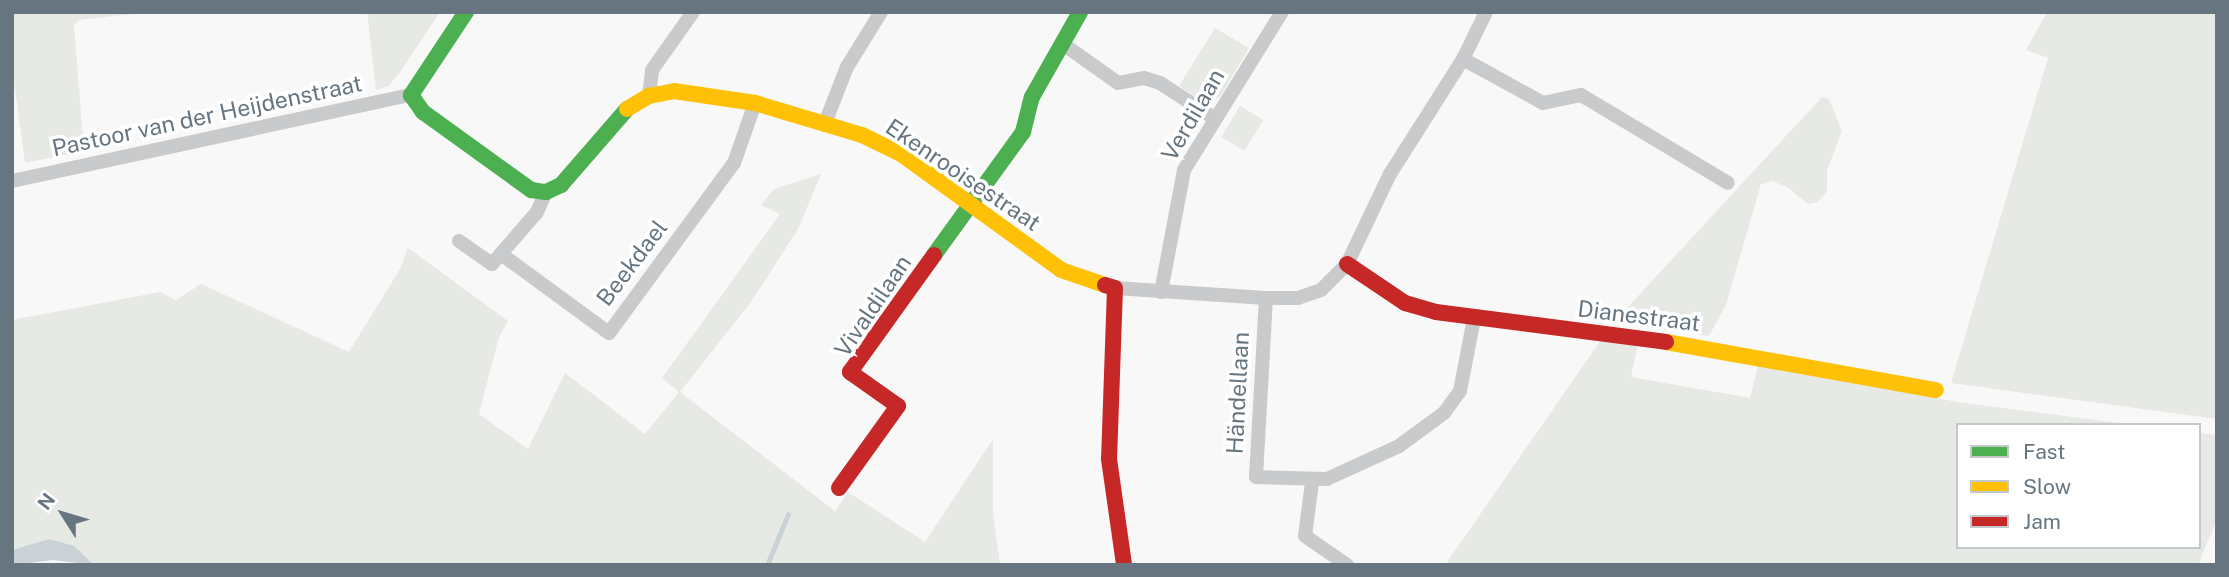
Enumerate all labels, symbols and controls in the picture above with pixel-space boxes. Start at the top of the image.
street label: Verdilaan [1156,64,1230,166]
street label: Pastoor van der Heijdenstraat [49,70,365,162]
street label: Ekenrooisestraat [880,113,1046,237]
street label: Beekdael [591,215,673,311]
street label: Vivaldilaan [829,250,917,362]
street label: Dianestraat [1576,295,1702,337]
street label: Händellaan [1221,331,1255,455]
legend [1956,423,2201,549]
text: Fast [2023,439,2065,464]
text: Slow [2023,474,2071,499]
north arrow [28,479,98,549]
text: N [33,489,59,514]
text: Jam [2023,509,2061,534]

